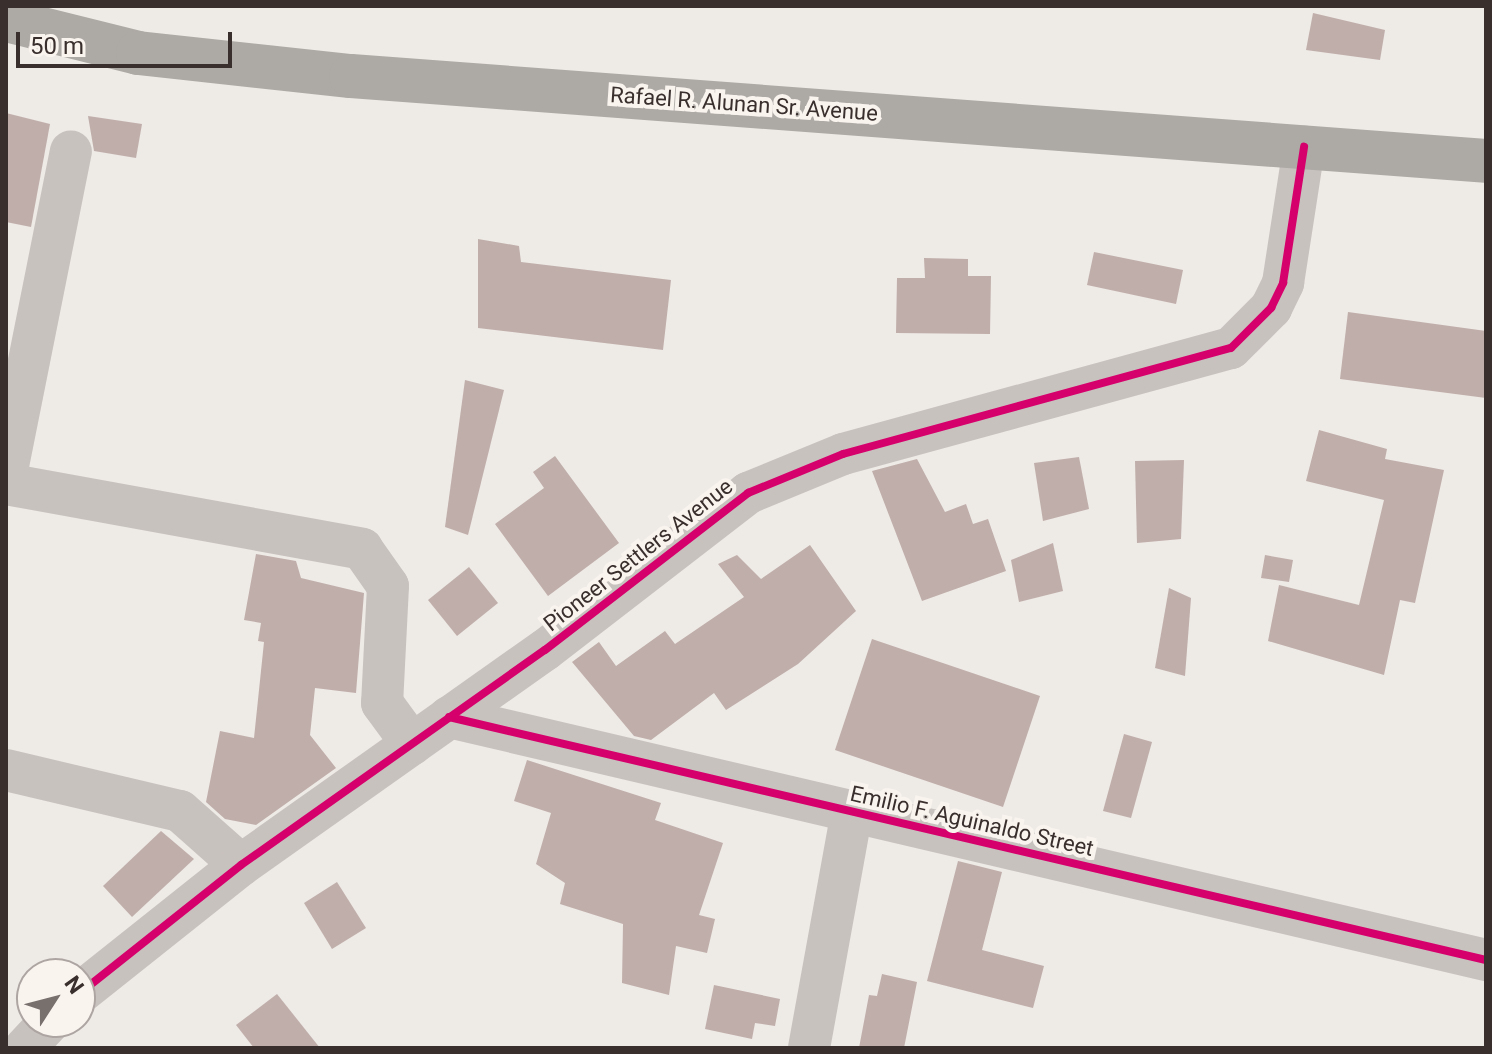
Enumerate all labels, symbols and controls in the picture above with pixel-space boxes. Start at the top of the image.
scale bar [20,16,236,66]
text: 50 m [30,32,84,60]
street label: Rafael R. Alunan Sr. Avenue [609,81,879,127]
street label: Pioneer Settlers Avenue [538,473,738,637]
street label: Emilio F. Aguinaldo Street [848,780,1096,862]
north arrow [16,958,96,1038]
text: N [60,971,89,998]

